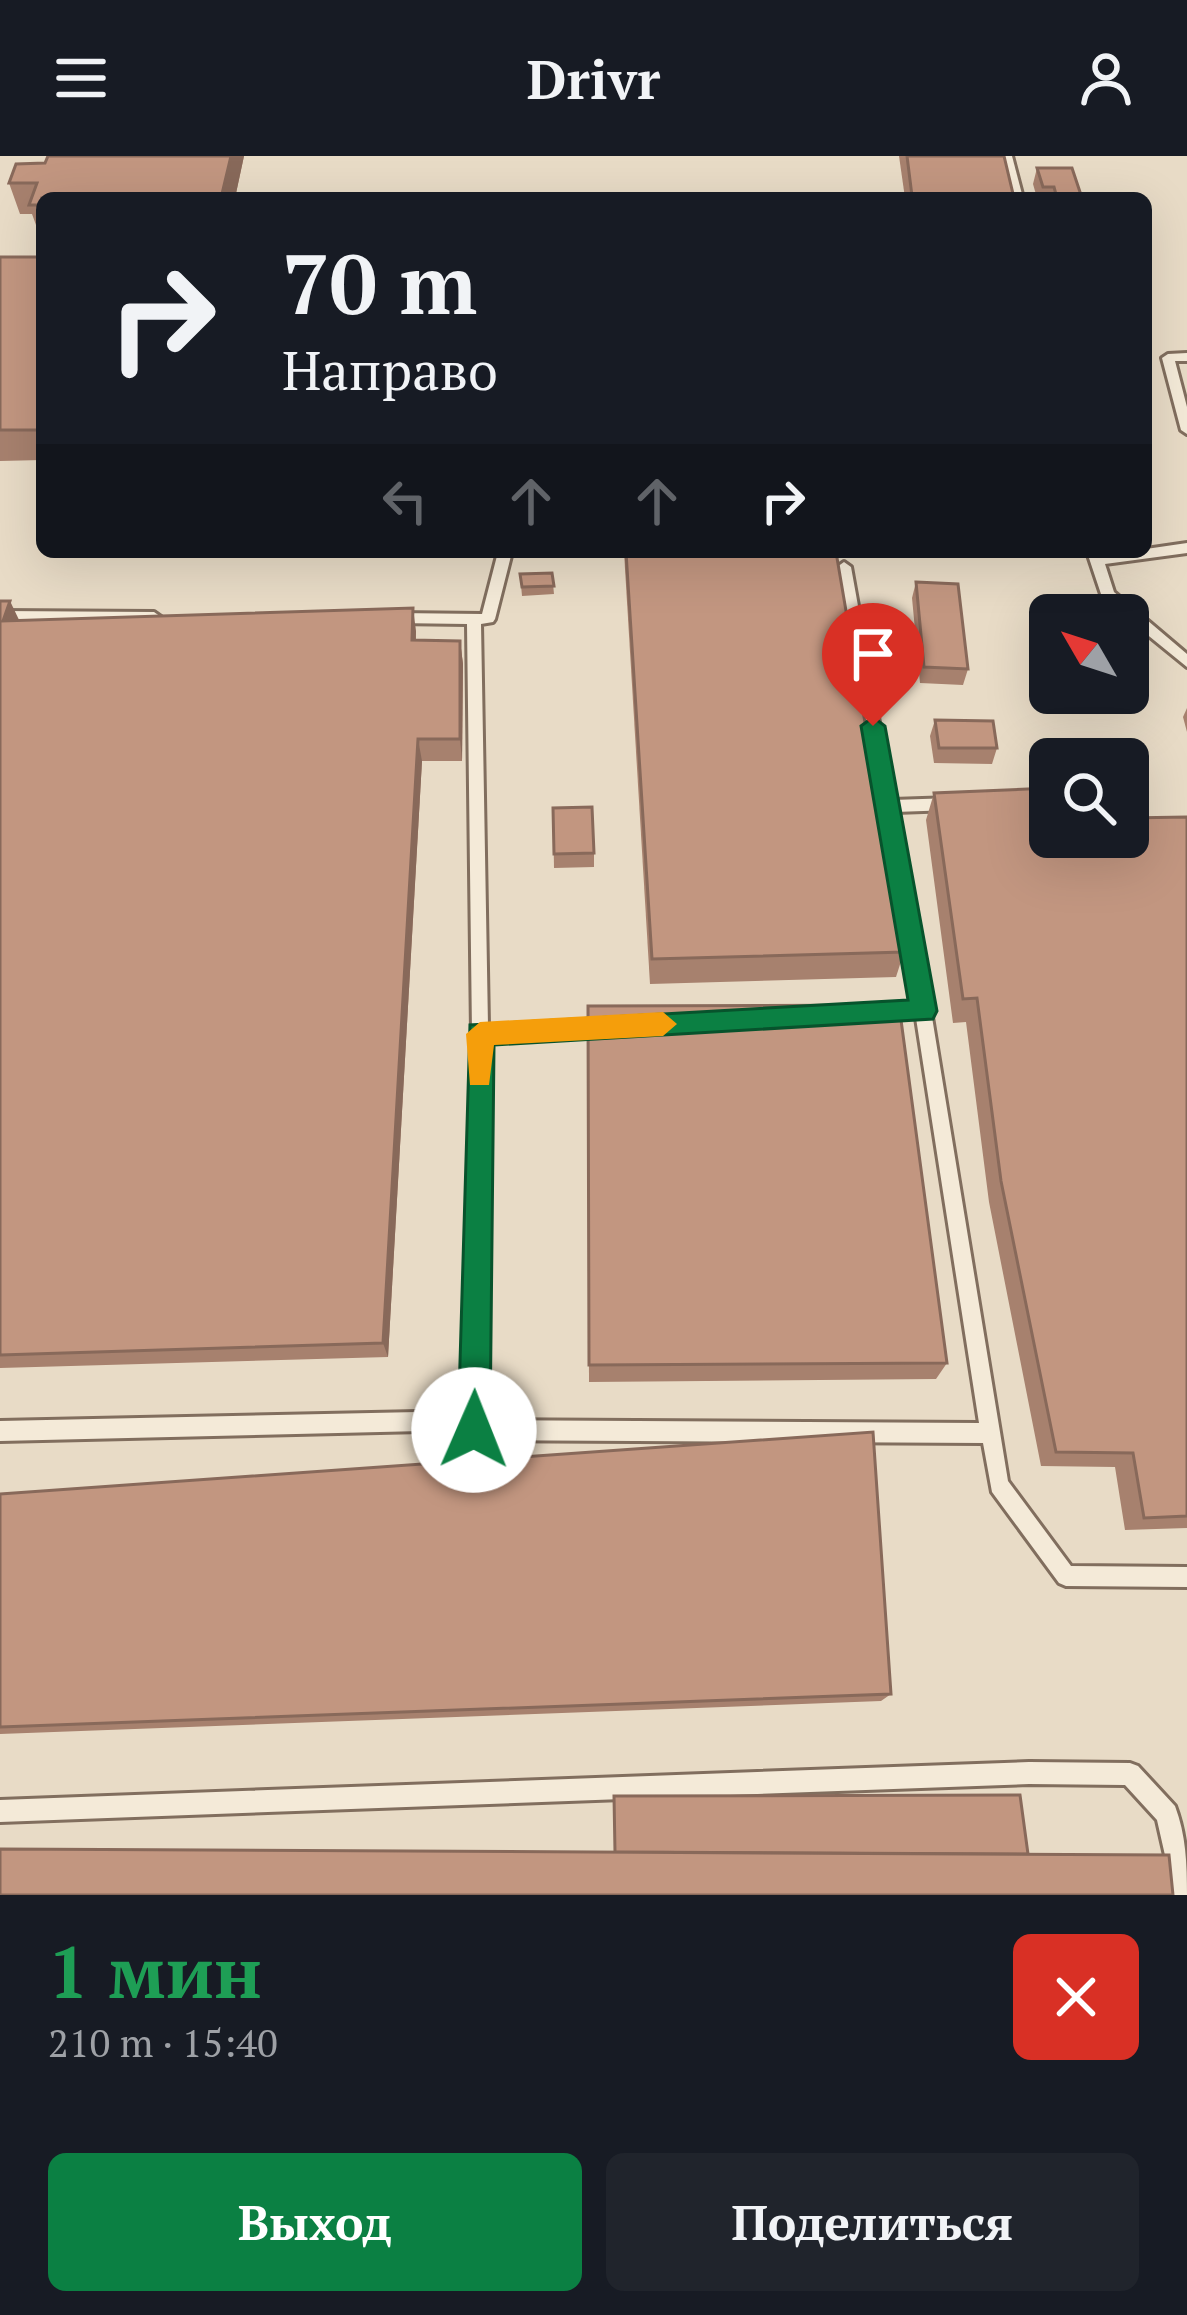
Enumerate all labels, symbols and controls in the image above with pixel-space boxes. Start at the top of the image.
text: Drivr [527,43,660,114]
icon: menu [48,45,114,111]
icon: person [1073,45,1139,111]
text: 70 m [282,227,477,338]
icon: right [84,240,240,396]
text: Направо [282,334,498,405]
icon: left [372,468,438,534]
icon: ahead [498,468,564,534]
icon: ahead [624,468,690,534]
icon: right [750,468,816,534]
north arrow [1029,594,1149,714]
map controls [1029,594,1149,858]
pin [822,603,924,726]
icon: arrive [840,621,906,687]
button: search [1029,738,1149,858]
position arrow [411,1367,537,1493]
text: 1 мин [48,1923,262,2019]
button: close [1013,1934,1139,2060]
text: 210 m · 15:40 [48,2016,278,2068]
button: Выход [48,2153,582,2291]
button: Поделиться [606,2153,1139,2291]

